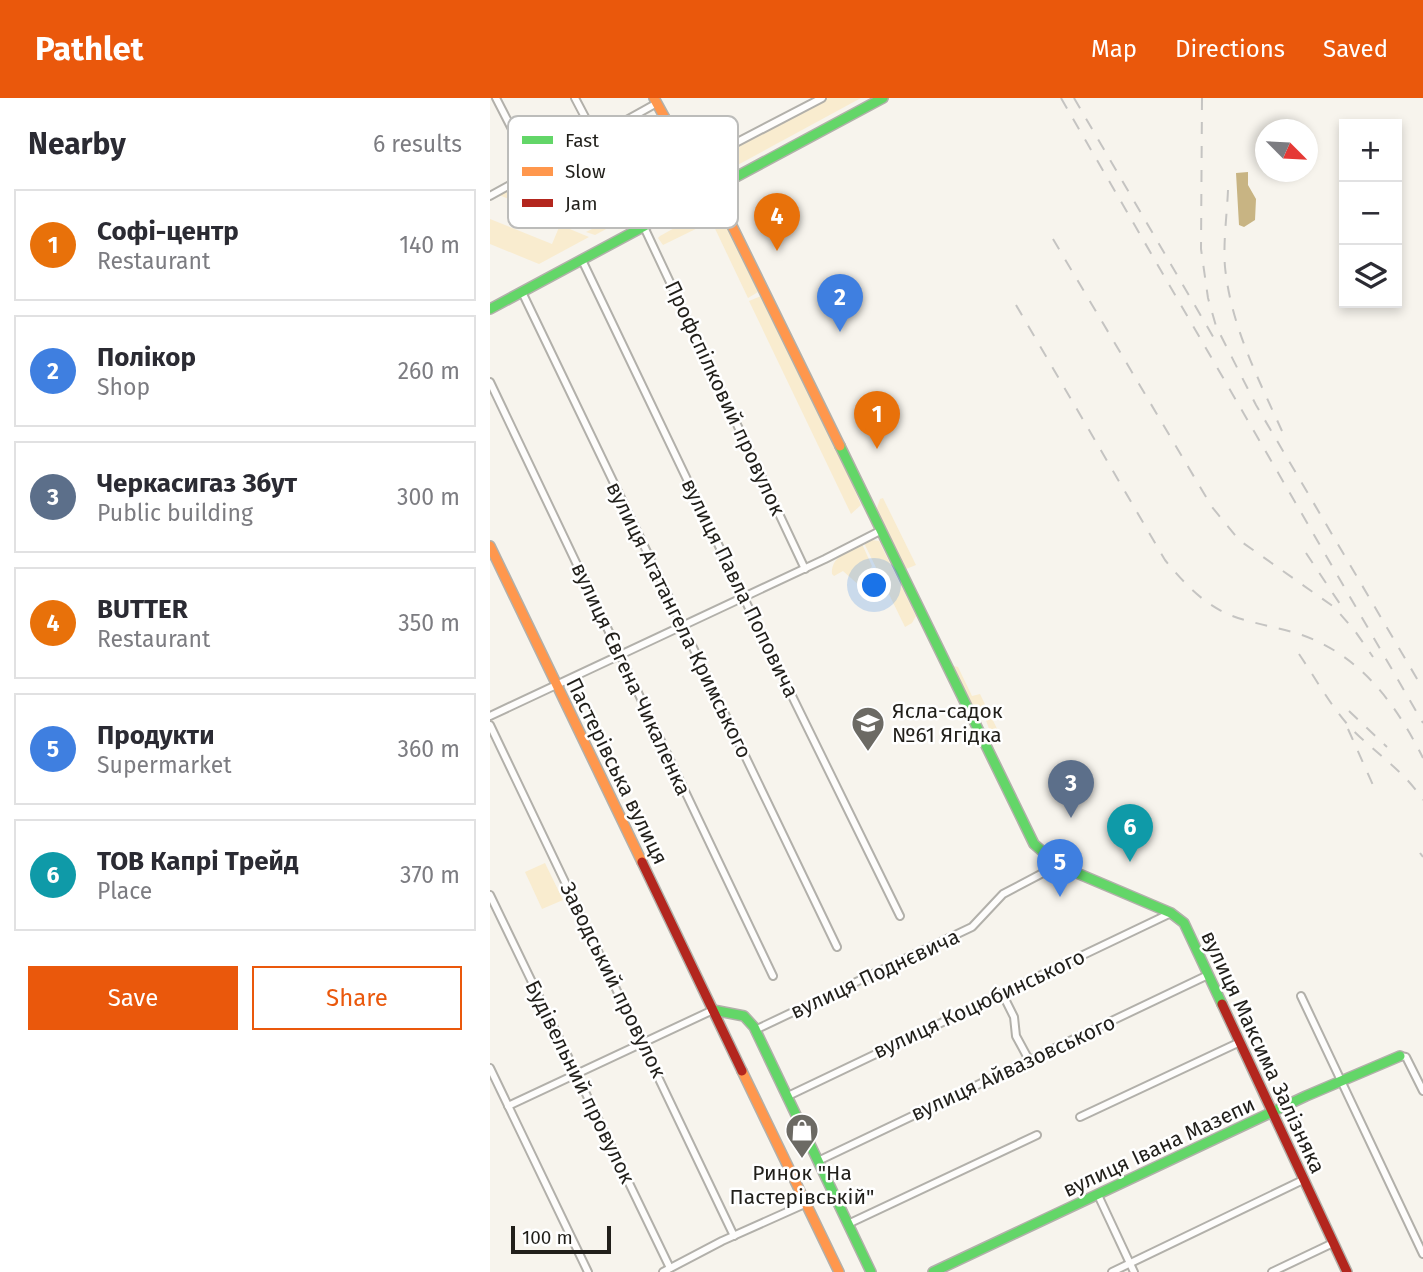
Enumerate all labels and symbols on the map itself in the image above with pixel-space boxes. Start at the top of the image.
legend [508,116,738,228]
north arrow [1255,119,1318,182]
text: Fast [565,129,599,152]
text: Slow [565,160,606,183]
text: Jam [565,192,597,215]
pin: 4 [754,193,800,251]
pin: 2 [817,274,863,332]
street label: Профспілковий провулок [659,276,791,520]
pin: 1 [854,391,900,449]
street label: вулиця Павла Поповича [676,474,804,702]
street label: вулиця Агатангела Кримського [601,477,757,763]
street label: вулиця Євгена Чикаленка [566,558,696,800]
your location [857,568,891,602]
street label: Пастерівська вулиця [560,673,674,869]
place label: Ясла-садок №61 Ягідка [892,698,1003,748]
school or university icon: Ясла-садок №61 Ягідка [849,704,887,753]
pin: 3 [1048,760,1094,818]
pin: 6 [1107,804,1153,862]
pin: 5 [1037,839,1083,897]
street label: Заводський провулок [554,878,672,1082]
street label: вулиця Поднєвича [786,923,964,1025]
street label: вулиця Максима Залізняка [1195,926,1331,1178]
street label: вулиця Коцюбинського [869,943,1089,1065]
street label: Будівельний провулок [519,976,641,1188]
street label: вулиця Айвазовського [907,1009,1119,1127]
street label: вулиця Івана Мазепи [1059,1091,1259,1203]
shop icon: Ринок "На Пастерівській" [783,1111,821,1160]
place label: Ринок "На Пастерівській" [730,1160,874,1210]
scale bar [511,1223,611,1255]

